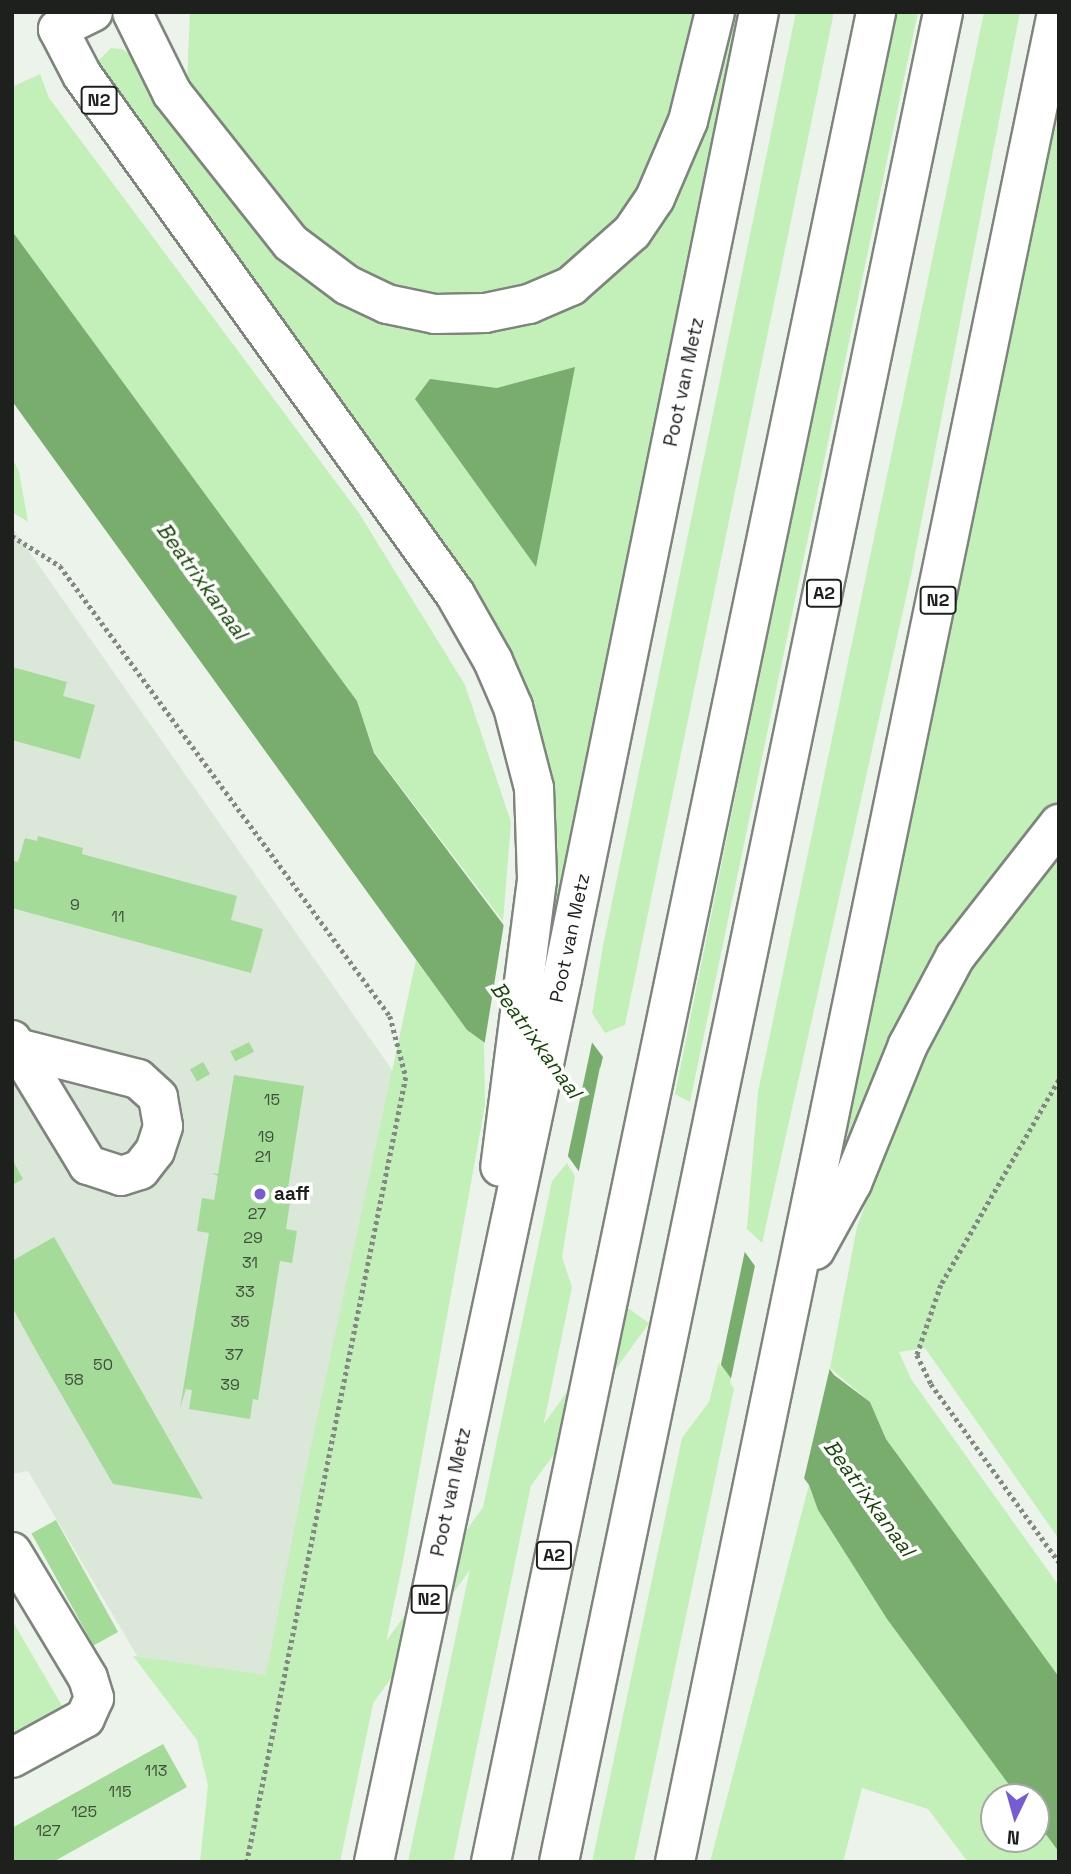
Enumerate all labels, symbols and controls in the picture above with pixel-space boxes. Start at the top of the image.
road number: N2 [80,86,118,114]
street label: Poot van Metz [659,315,709,449]
water label: Beatrixkanaal [151,518,253,644]
road number: A2 [805,578,843,608]
road number: N2 [919,586,957,614]
street label: Poot van Metz [545,871,595,1005]
house number: 9 [70,895,80,915]
house number: 11 [111,907,125,927]
water label: Beatrixkanaal [485,977,587,1103]
house number: 15 [264,1090,280,1110]
house number: 19 [258,1127,274,1147]
house number: 21 [255,1147,271,1167]
place label: aaff [274,1183,310,1205]
marker: aaff [252,1186,268,1202]
house number: 27 [248,1204,266,1224]
house number: 29 [243,1228,263,1248]
house number: 31 [242,1253,258,1273]
house number: 33 [235,1282,255,1302]
house number: 35 [230,1312,250,1332]
house number: 37 [225,1345,243,1365]
house number: 50 [93,1355,113,1375]
house number: 58 [64,1370,84,1390]
house number: 39 [220,1375,240,1395]
street label: Poot van Metz [426,1425,476,1559]
water label: Beatrixkanaal [818,1435,920,1561]
road number: A2 [535,1540,573,1570]
road number: N2 [410,1584,448,1614]
house number: 113 [144,1761,168,1781]
house number: 115 [109,1782,131,1802]
north arrow [980,1783,1050,1853]
house number: 125 [71,1802,97,1822]
house number: 127 [35,1821,61,1841]
text: N [1006,1824,1021,1850]

